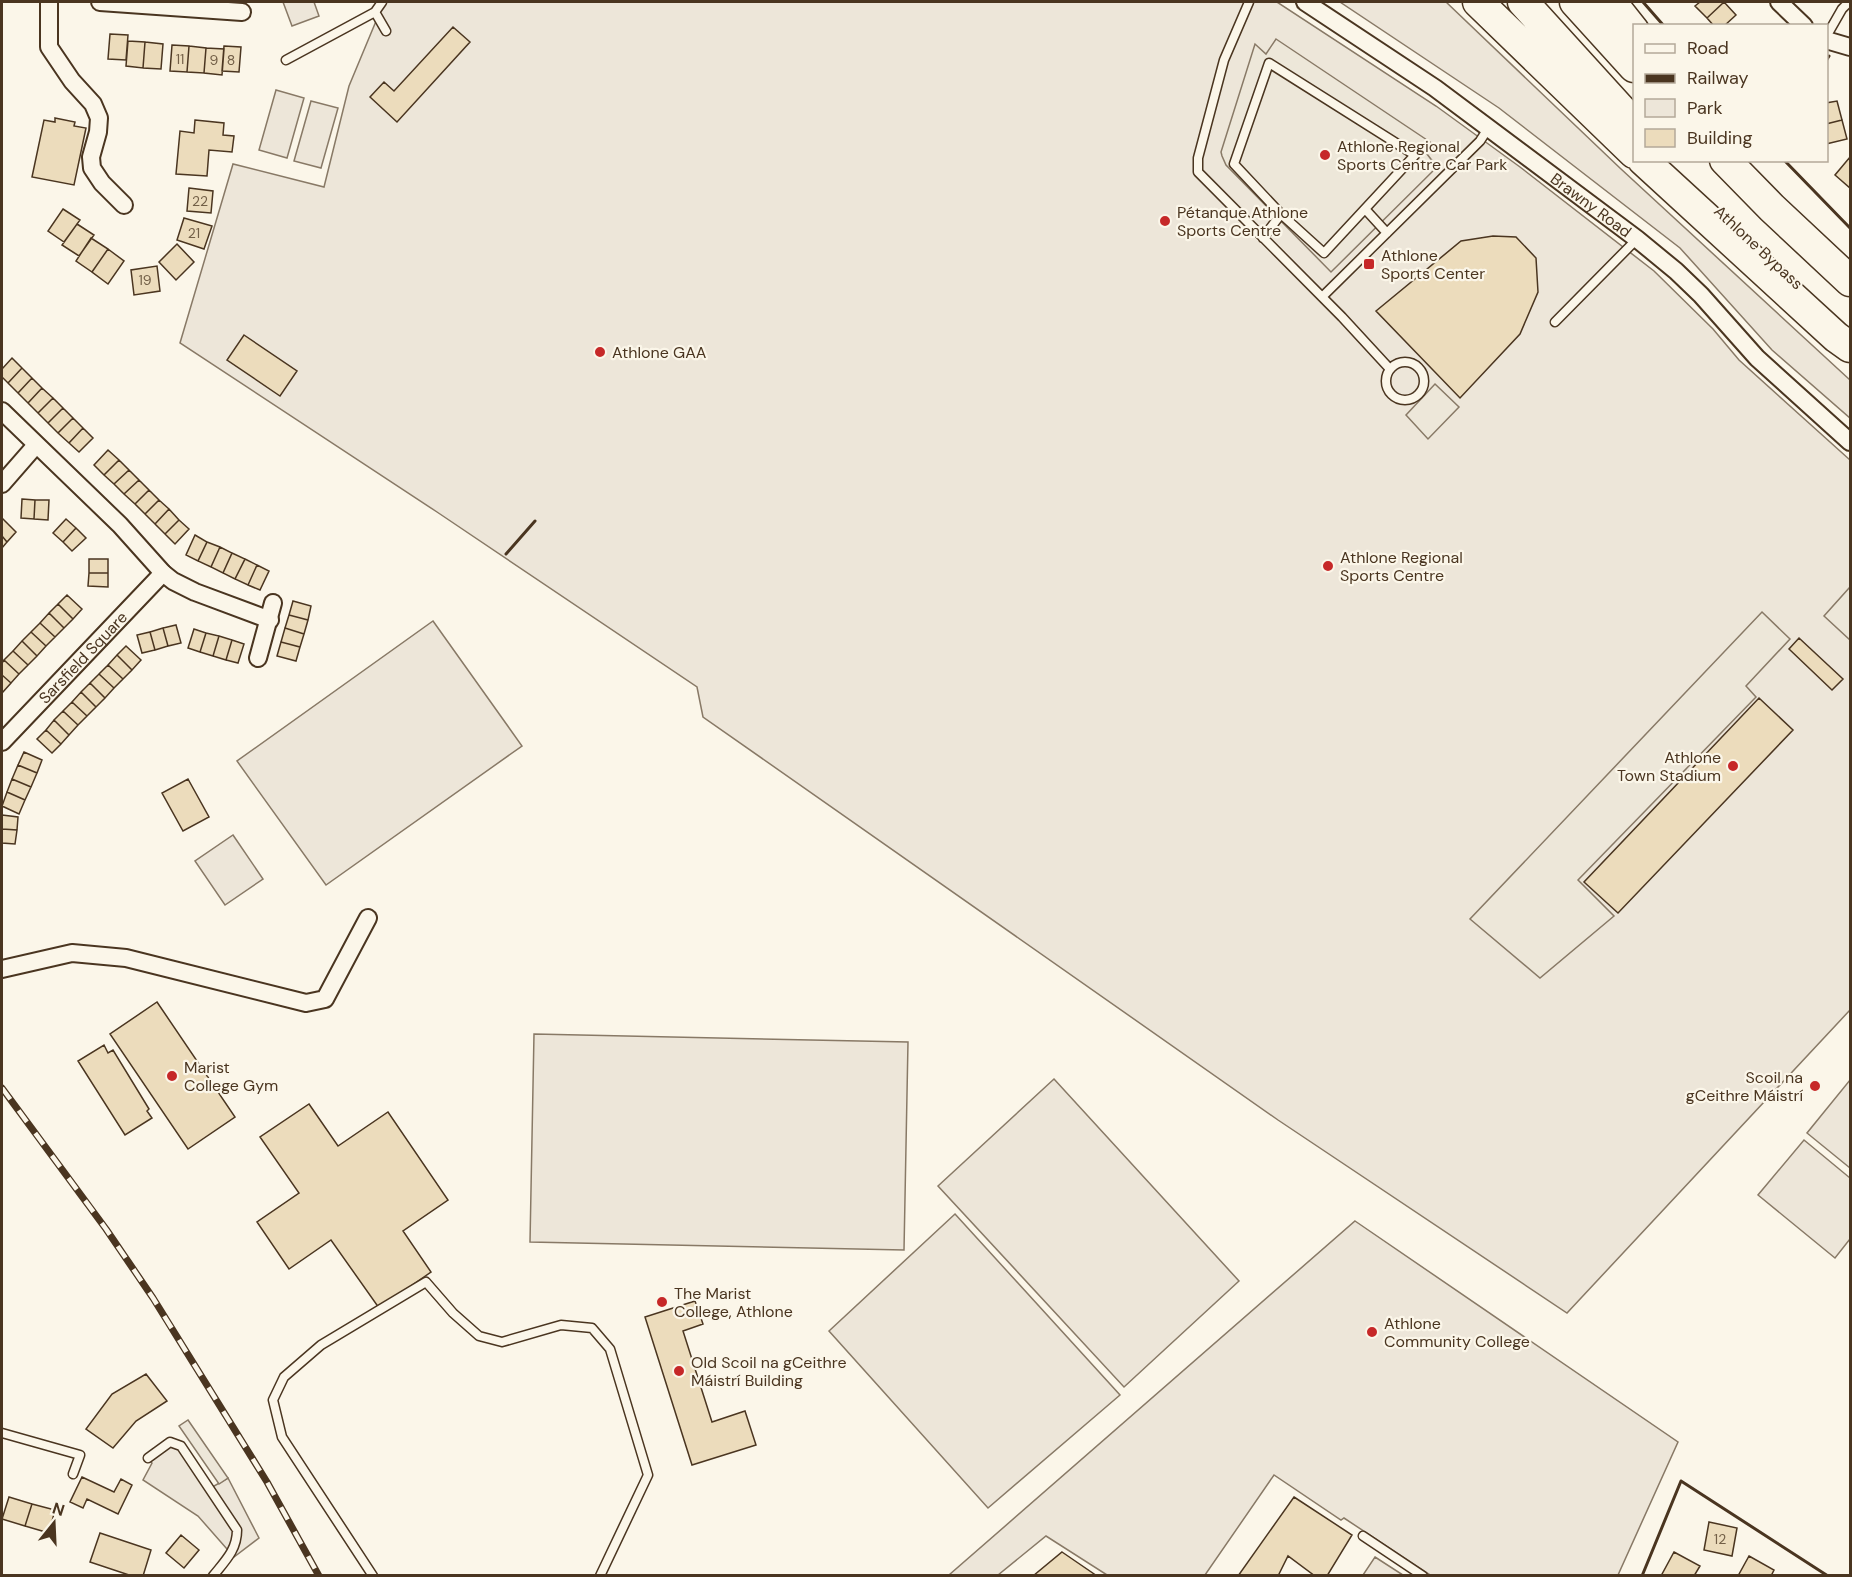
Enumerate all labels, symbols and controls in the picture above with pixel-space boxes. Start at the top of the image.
legend [1633,24,1828,162]
text: Road [1687,36,1729,60]
house number: 11 [176,50,184,68]
house number: 9 [210,51,219,69]
house number: 8 [227,51,235,69]
text: Railway [1687,66,1749,90]
text: Park [1687,96,1723,120]
text: Building [1687,126,1752,150]
place label: Athlone Regional Sports Centre Car Park [1337,136,1507,175]
marker: Athlone Regional Sports Centre Car Park [1318,148,1332,162]
street label: Brawny Road [1546,168,1636,242]
house number: 22 [192,192,208,210]
street label: Athlone Bypass [1710,201,1808,294]
place label: Pétanque Athlone Sports Centre [1177,202,1308,241]
marker: Pétanque Athlone Sports Centre [1158,214,1172,228]
house number: 21 [188,224,200,242]
place label: Athlone Sports Center [1381,245,1485,284]
marker: Athlone Sports Center [1362,257,1376,271]
house number: 19 [138,271,152,289]
place label: Athlone GAA [612,342,707,363]
marker: Athlone GAA [593,345,607,359]
place label: Athlone Regional Sports Centre [1340,547,1463,586]
marker: Athlone Regional Sports Centre [1321,559,1335,573]
street label: Sarsfield Square [34,607,132,708]
place label: Athlone Town Stadium [1617,747,1721,786]
marker: Athlone Town Stadium [1726,759,1740,773]
place label: Marist College Gym [184,1057,278,1096]
place label: Scoil na gCeithre Máistrí [1686,1067,1803,1106]
marker: Marist College Gym [165,1069,179,1083]
marker: Scoil na gCeithre Máistrí [1808,1079,1822,1093]
place label: The Marist College, Athlone [674,1283,793,1322]
marker: The Marist College, Athlone [655,1295,669,1309]
place label: Athlone Community College [1384,1313,1530,1352]
marker: Athlone Community College [1365,1325,1379,1339]
place label: Old Scoil na gCeithre Máistrí Building [691,1352,846,1391]
marker: Old Scoil na gCeithre Máistrí Building [672,1364,686,1378]
north arrow [24,1493,84,1553]
text: N [50,1497,67,1521]
house number: 12 [1714,1530,1726,1548]

